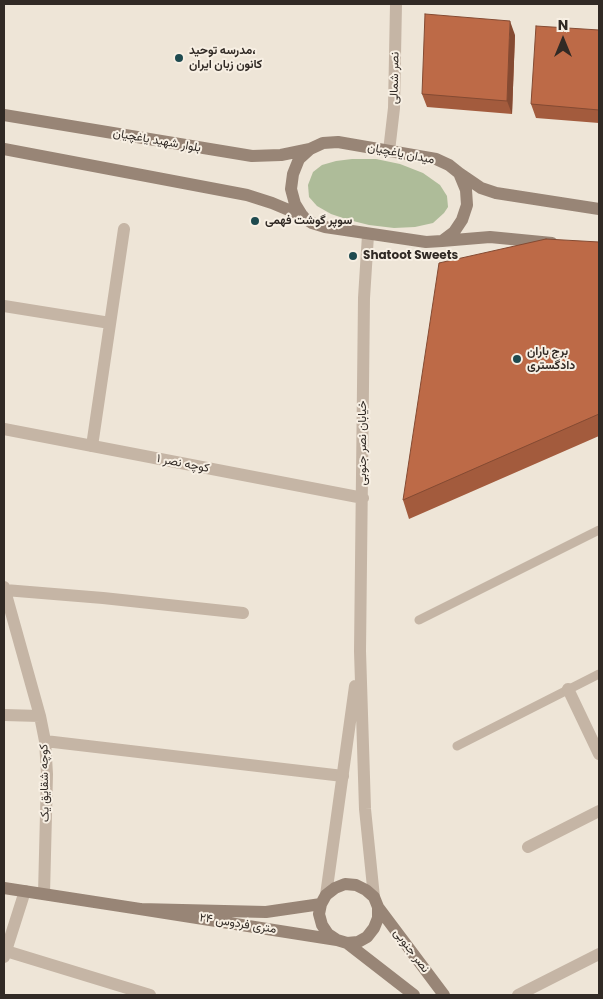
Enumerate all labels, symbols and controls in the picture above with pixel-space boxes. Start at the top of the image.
north arrow [538,15,588,65]
text: N [558,15,568,35]
place label: مدرسه توحید، کانون زبان ایران [189,44,262,72]
marker: مدرسه توحید، کانون زبان ایران [173,52,185,64]
street label: نصر شمالی [387,52,403,104]
street label: بلوار شهید یاغچیان [112,126,202,156]
street label: میدان یاغچیان [366,140,436,168]
place label: سوپر گوشت فهمی [265,214,352,228]
marker: سوپر گوشت فهمی [249,215,261,227]
place label: Shatoot Sweets [363,249,458,263]
marker: Shatoot Sweets [347,250,359,262]
place label: برج باران دادگستری [527,345,575,373]
marker: برج باران دادگستری [511,353,523,365]
street label: خیابان نصر جنوبی [356,401,370,485]
street label: کوچه نصر ۱ [156,452,210,476]
street label: کوچه شقایق یک [37,744,53,822]
street label: ۲۴ متری فردوس [198,911,278,937]
street label: نصر جنوبی [390,926,432,976]

